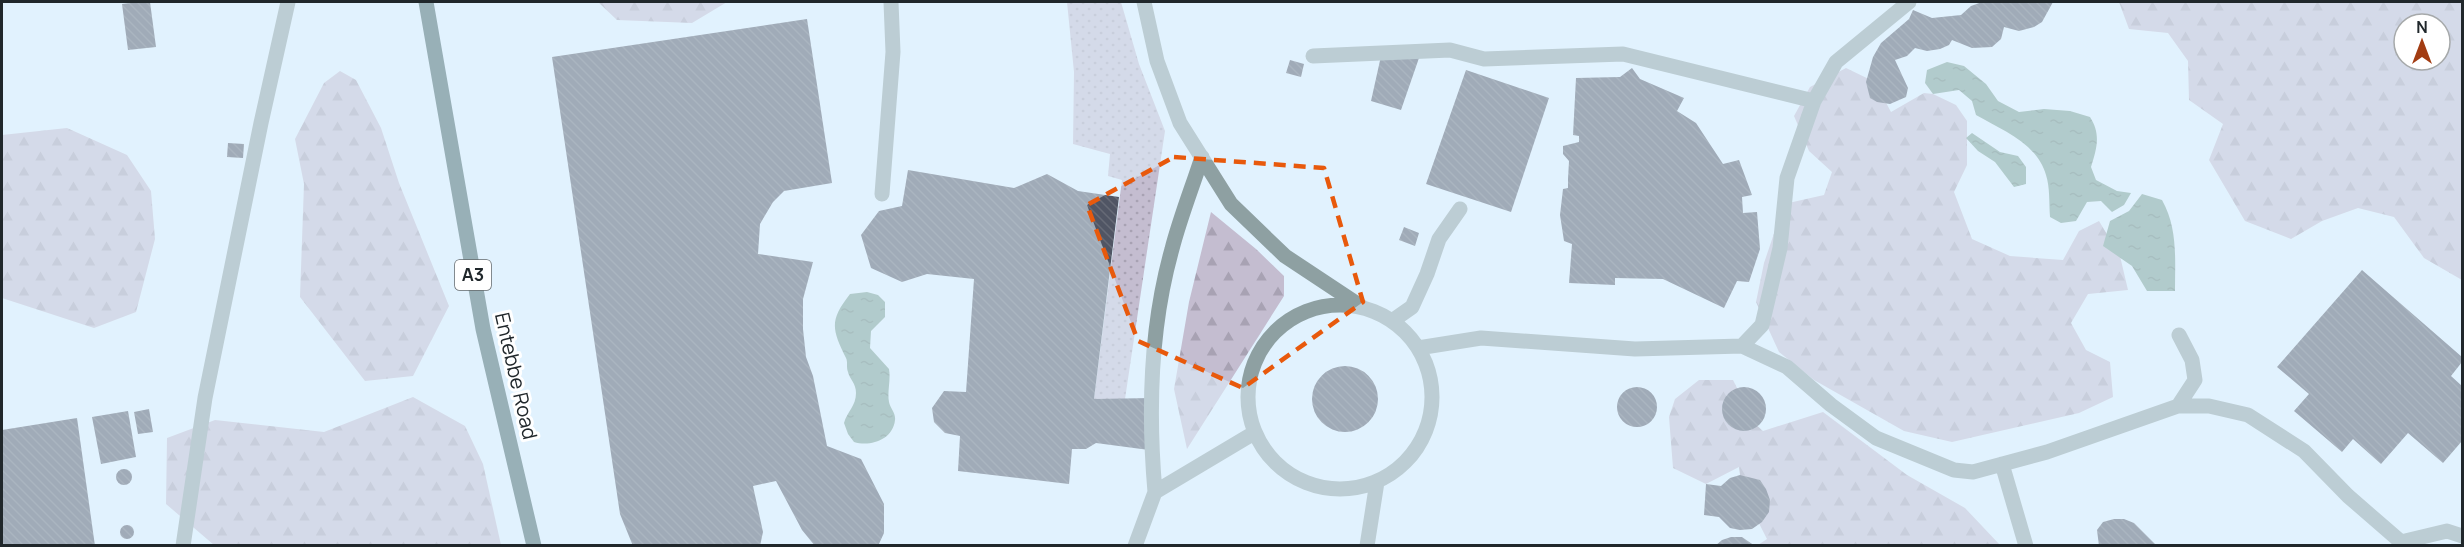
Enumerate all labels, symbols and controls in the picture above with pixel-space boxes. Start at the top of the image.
north arrow [2392,12,2452,72]
text: N [2416,16,2428,38]
road number: A3 [455,260,491,290]
street label: Entebbe Road [489,310,544,442]

